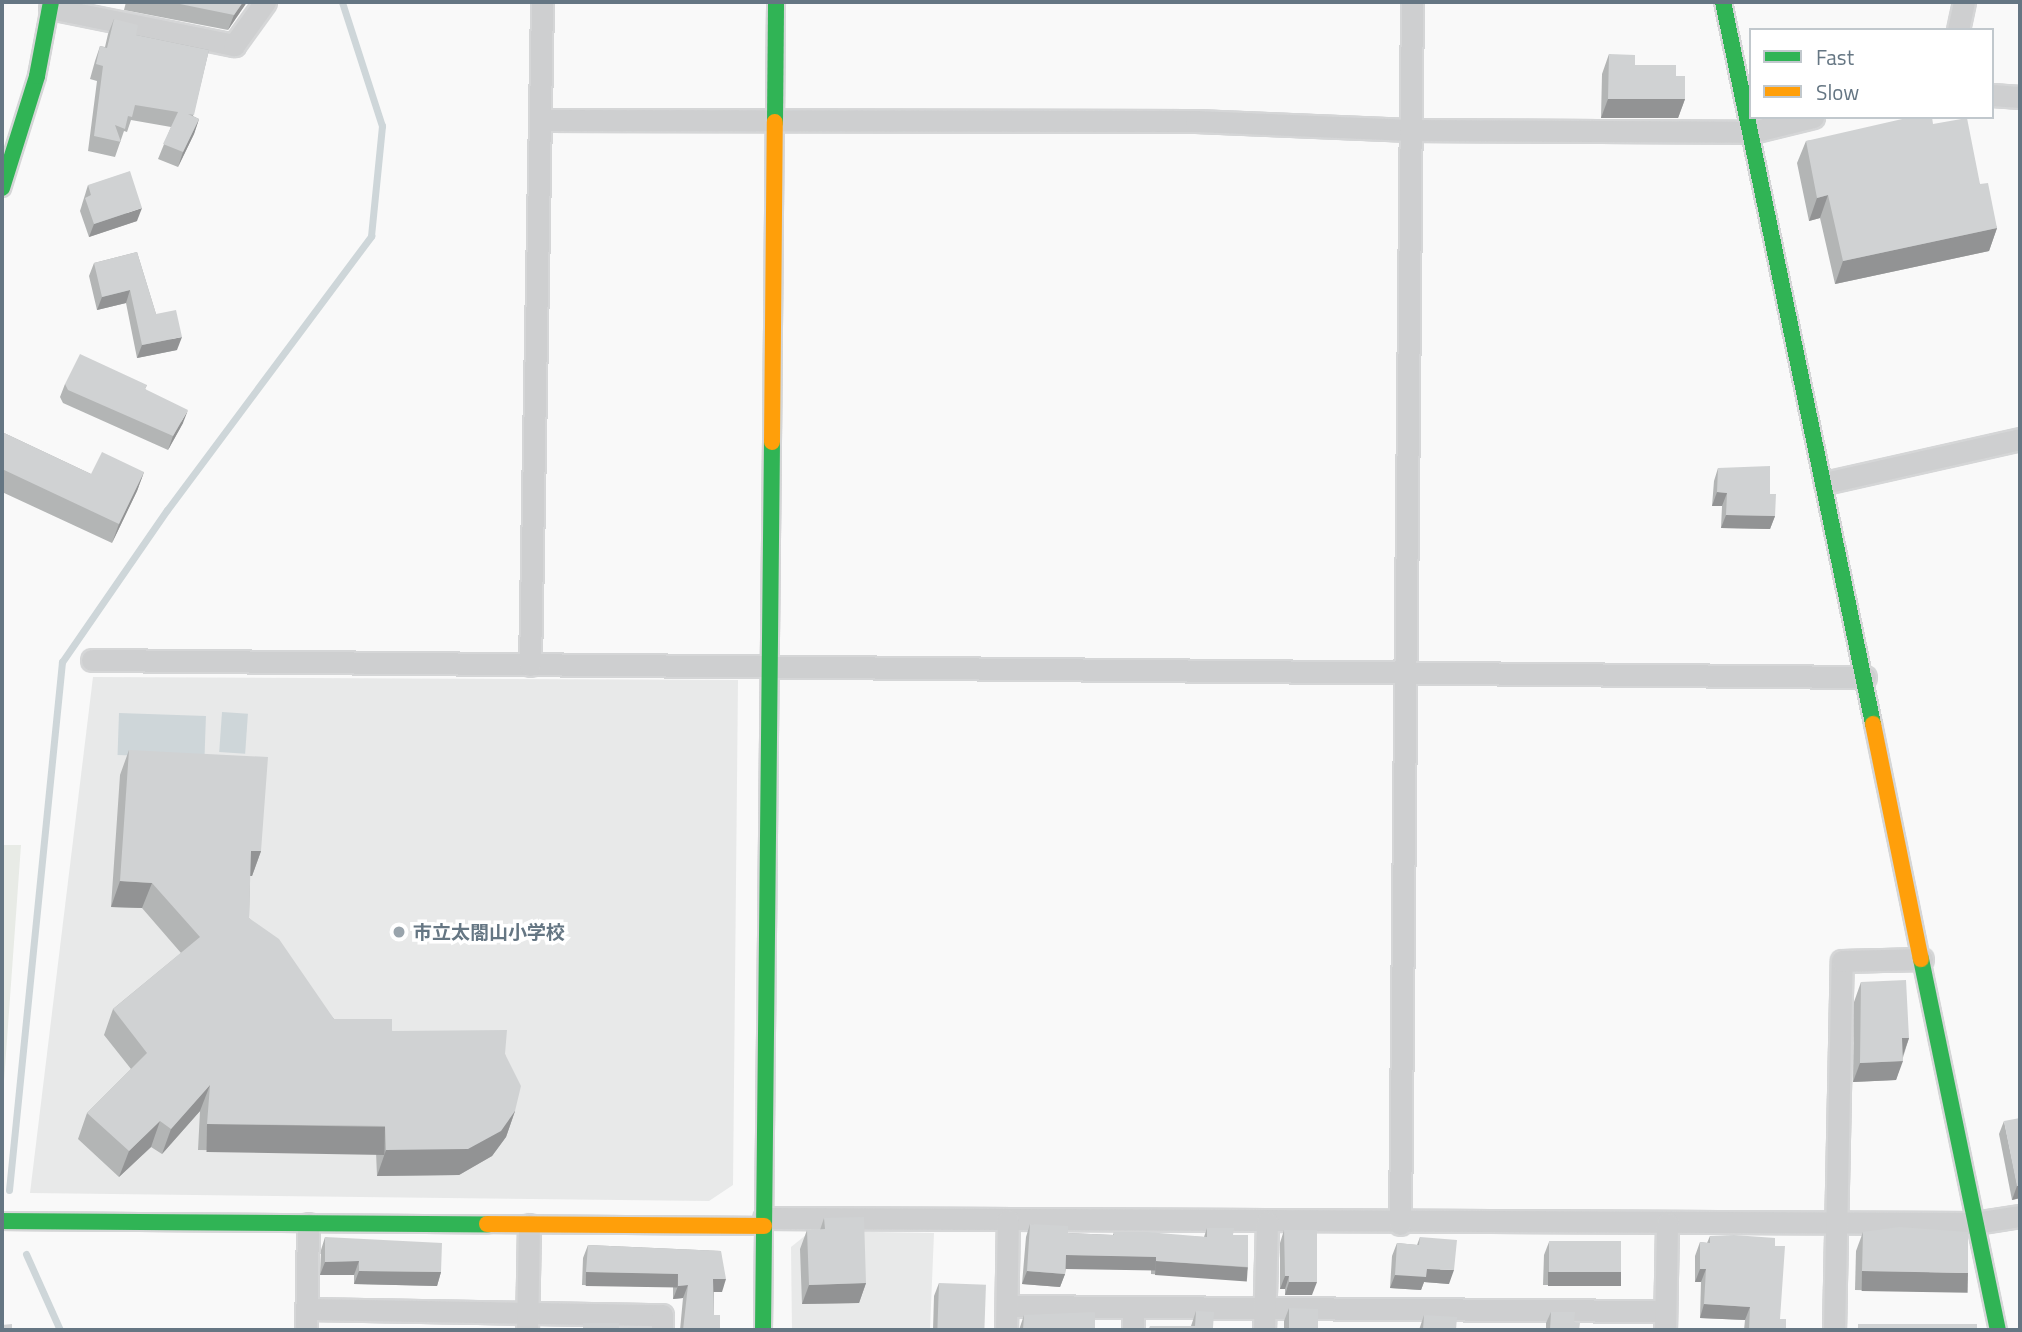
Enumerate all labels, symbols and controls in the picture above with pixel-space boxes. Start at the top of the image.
legend [1749,28,1994,119]
text: Fast [1816,41,1854,73]
text: Slow [1816,76,1859,108]
place label: 市立太閤山小学校 [413,921,565,943]
marker: 市立太閤山小学校 [391,924,407,940]

